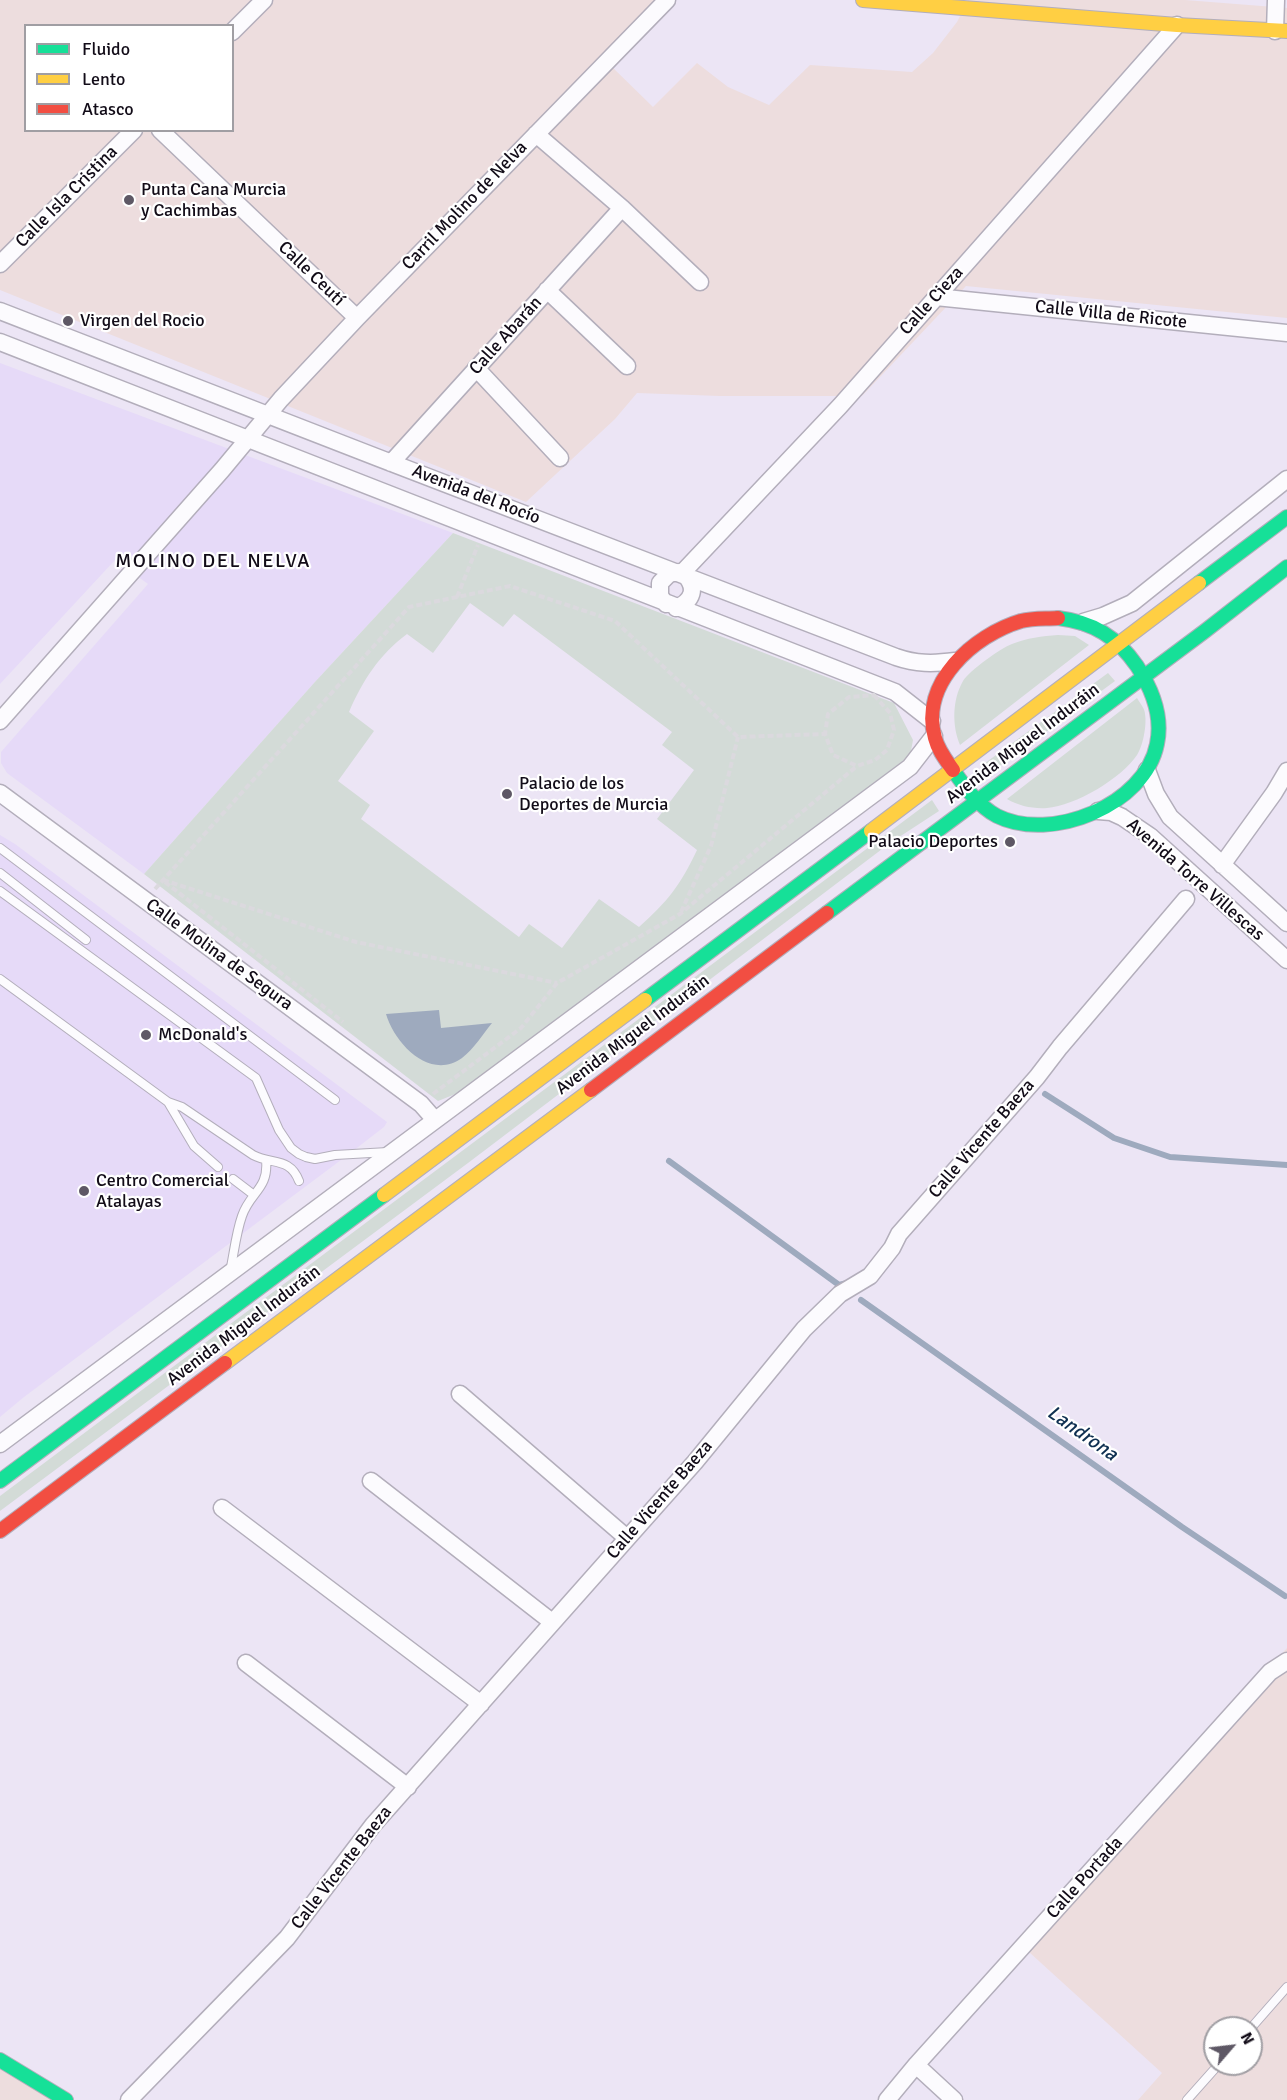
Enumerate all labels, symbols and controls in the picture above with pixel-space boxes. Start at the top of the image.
legend [24,24,234,132]
text: Fluido [82,38,130,60]
text: Lento [82,68,125,90]
text: Atasco [82,98,134,120]
street label: Carril Molino de Nelva [398,137,532,275]
street label: Calle Isla Cristina [11,141,123,253]
place label: Punta Cana Murcia y Cachimbas [141,179,286,222]
marker: Punta Cana Murcia y Cachimbas [122,193,136,207]
street label: Calle Ceutí [273,237,349,311]
street label: Calle Cieza [896,262,968,340]
street label: Calle Abarán [465,292,547,380]
street label: Calle Villa de Ricote [1034,296,1188,334]
place label: Virgen del Rocio [80,310,205,332]
marker: Virgen del Rocio [61,314,75,328]
street label: Avenida del Rocío [409,461,543,529]
district label: MOLINO DEL NELVA [115,550,311,574]
street label: Avenida Miguel Induráin [942,679,1104,809]
place label: Palacio de los Deportes de Murcia [519,773,668,816]
marker: Palacio de los Deportes de Murcia [500,787,514,801]
street label: Avenida Torre Villescas [1122,814,1268,946]
place label: Palacio Deportes [868,831,998,853]
marker: Palacio Deportes [1003,835,1017,849]
street label: Calle Molina de Segura [141,894,297,1016]
street label: Avenida Miguel Induráin [552,970,714,1100]
place label: McDonald's [158,1024,247,1046]
marker: McDonald's [139,1028,153,1042]
street label: Calle Vicente Baeza [924,1075,1040,1203]
place label: Centro Comercial Atalayas [96,1170,229,1212]
marker: Centro Comercial Atalayas [77,1184,91,1198]
street label: Avenida Miguel Induráin [163,1261,325,1391]
water label: Landrona [1042,1401,1122,1467]
street label: Calle Vicente Baeza [602,1436,718,1564]
street label: Calle Vicente Baeza [287,1802,397,1934]
street label: Calle Portada [1042,1832,1128,1924]
north arrow [1203,2016,1263,2076]
text: N [1236,2029,1259,2048]

